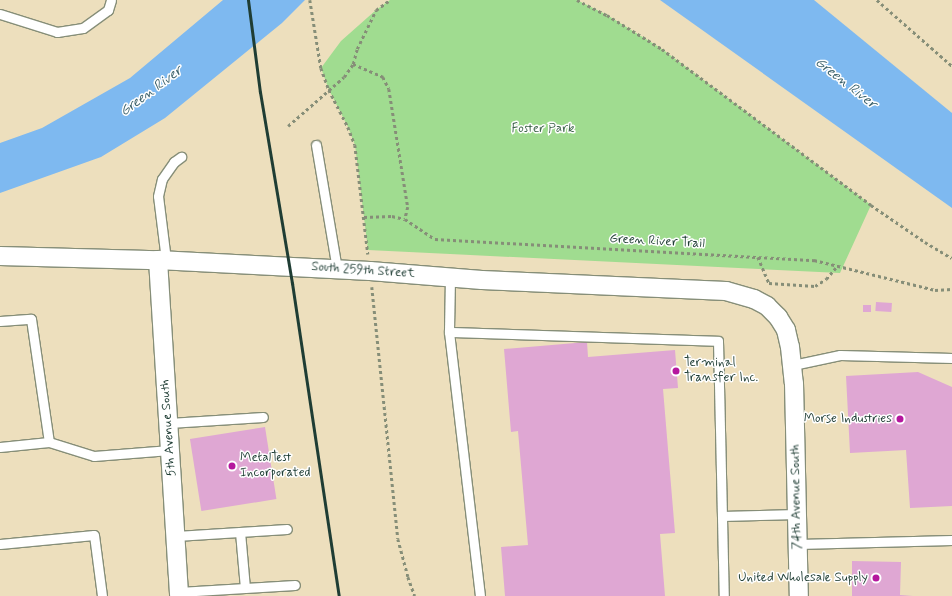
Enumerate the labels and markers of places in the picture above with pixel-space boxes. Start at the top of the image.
place label: Terminal Transfer Inc. [684,356,761,387]
marker: Terminal Transfer Inc. [671,366,681,376]
place label: Morse Industries [802,411,892,427]
marker: Morse Industries [895,414,905,424]
place label: MetalTest Incorporated [240,451,310,482]
marker: MetalTest Incorporated [227,461,237,471]
place label: United Wholesale Supply [738,570,868,586]
marker: United Wholesale Supply [871,573,881,583]

